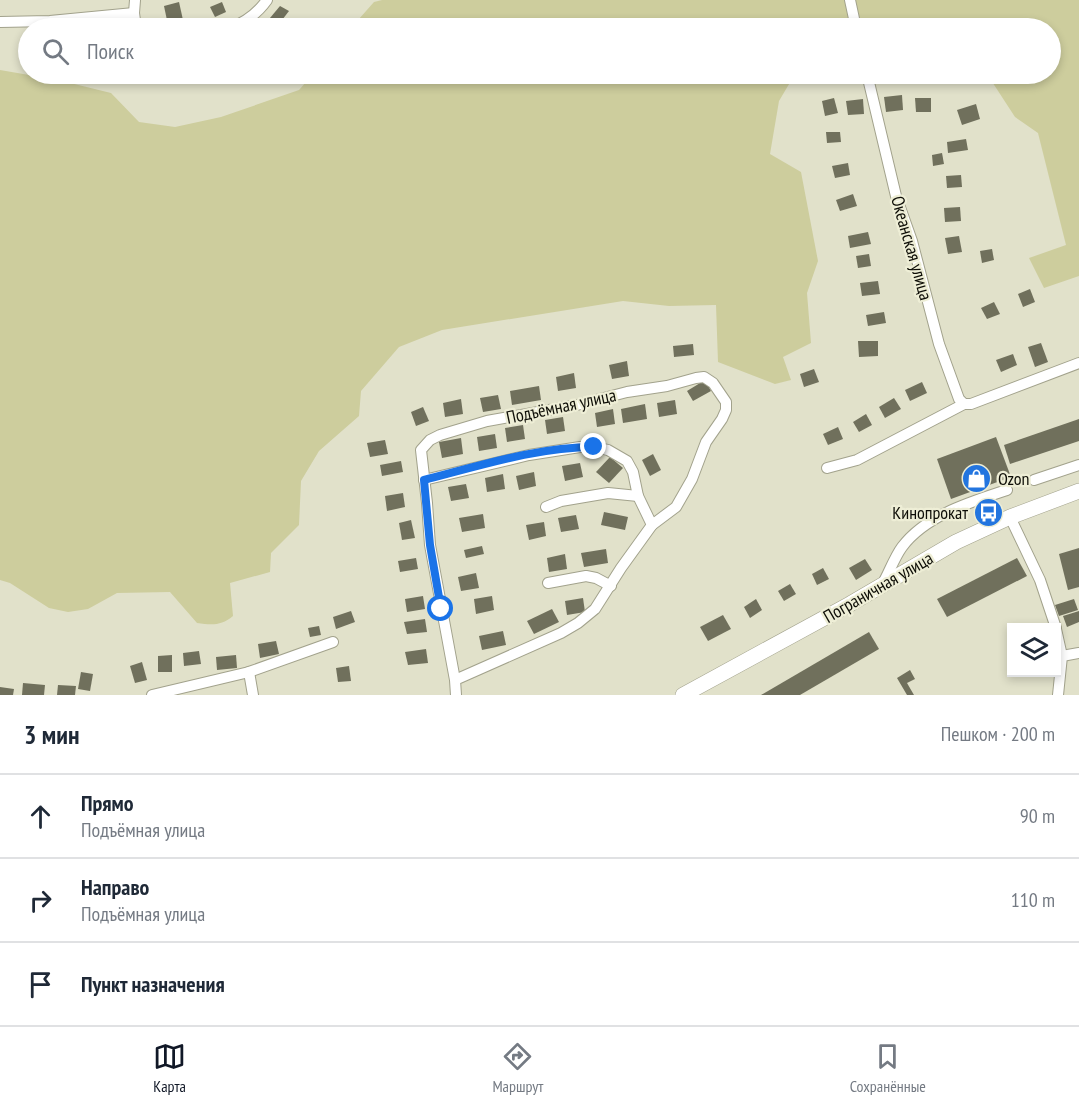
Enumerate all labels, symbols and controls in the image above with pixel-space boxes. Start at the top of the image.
search box [18,18,1061,84]
icon: search [39,35,72,68]
text: Поиск [87,37,134,65]
street label: Океанская улица [886,193,938,303]
street label: Подъёмная улица [504,383,618,429]
route end [580,433,606,459]
shop icon: Ozon [961,462,993,494]
place label: Ozon [998,467,1030,490]
bus stop icon: Кинопрокат [973,496,1005,528]
place label: Кинопрокат [892,501,968,524]
street label: Пограничная улица [819,546,937,628]
route start [427,595,453,621]
map controls [1007,623,1061,677]
button: layers [1007,623,1061,677]
text: 3 мин [24,718,79,751]
text: Пешком · 200 m [941,721,1055,747]
text: Прямо [81,789,134,817]
icon: ahead [24,800,57,833]
text: 90 m [1020,803,1055,829]
text: Подъёмная улица [81,817,205,843]
text: Направо [81,873,149,901]
icon: right [24,884,57,917]
text: 110 m [1011,887,1055,913]
text: Подъёмная улица [81,901,205,927]
icon: arrive [24,968,57,1001]
text: Пункт назначения [81,970,225,998]
tab: Карта [153,1040,186,1096]
tab: Маршрут [492,1040,543,1096]
tab: Сохранённые [850,1040,926,1096]

